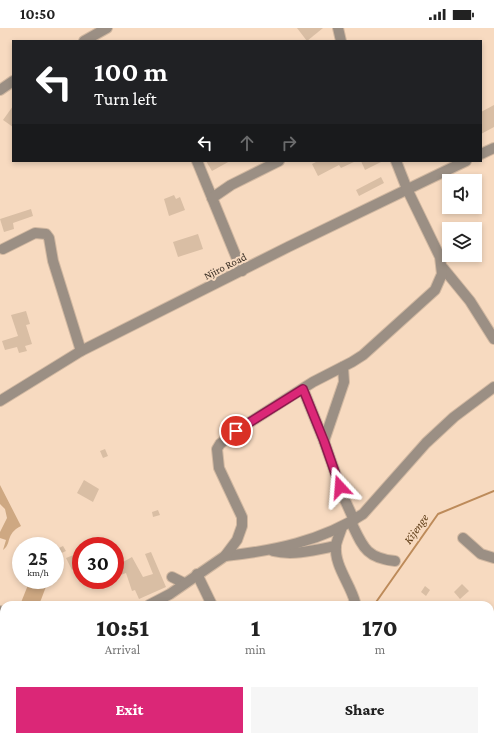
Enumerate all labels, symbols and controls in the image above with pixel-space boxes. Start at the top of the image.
text: 10:50 [20,6,55,22]
icon: left [28,56,80,108]
text: 100 m [94,56,168,87]
text: Turn left [94,89,157,109]
icon: left [194,132,216,154]
icon: ahead [236,132,258,154]
icon: right [278,132,300,154]
map controls [442,174,482,262]
button: sound [442,174,482,214]
button: layers [442,222,482,262]
street label: Njiro Road [202,250,249,283]
pin [219,414,253,448]
icon: arrive [225,420,247,442]
position arrow [319,466,361,508]
water label: Kijenge [401,511,432,547]
speed limit sign: 30 [72,537,124,589]
text: 25 [28,547,48,569]
text: km/h [27,567,49,578]
text: 10:51 [96,614,149,641]
text: 1 [251,614,260,641]
text: 170 [362,614,398,641]
text: Arrival [105,642,140,657]
text: min [245,642,266,657]
text: m [375,642,385,657]
button: Exit [16,687,243,733]
button: Share [251,687,478,733]

